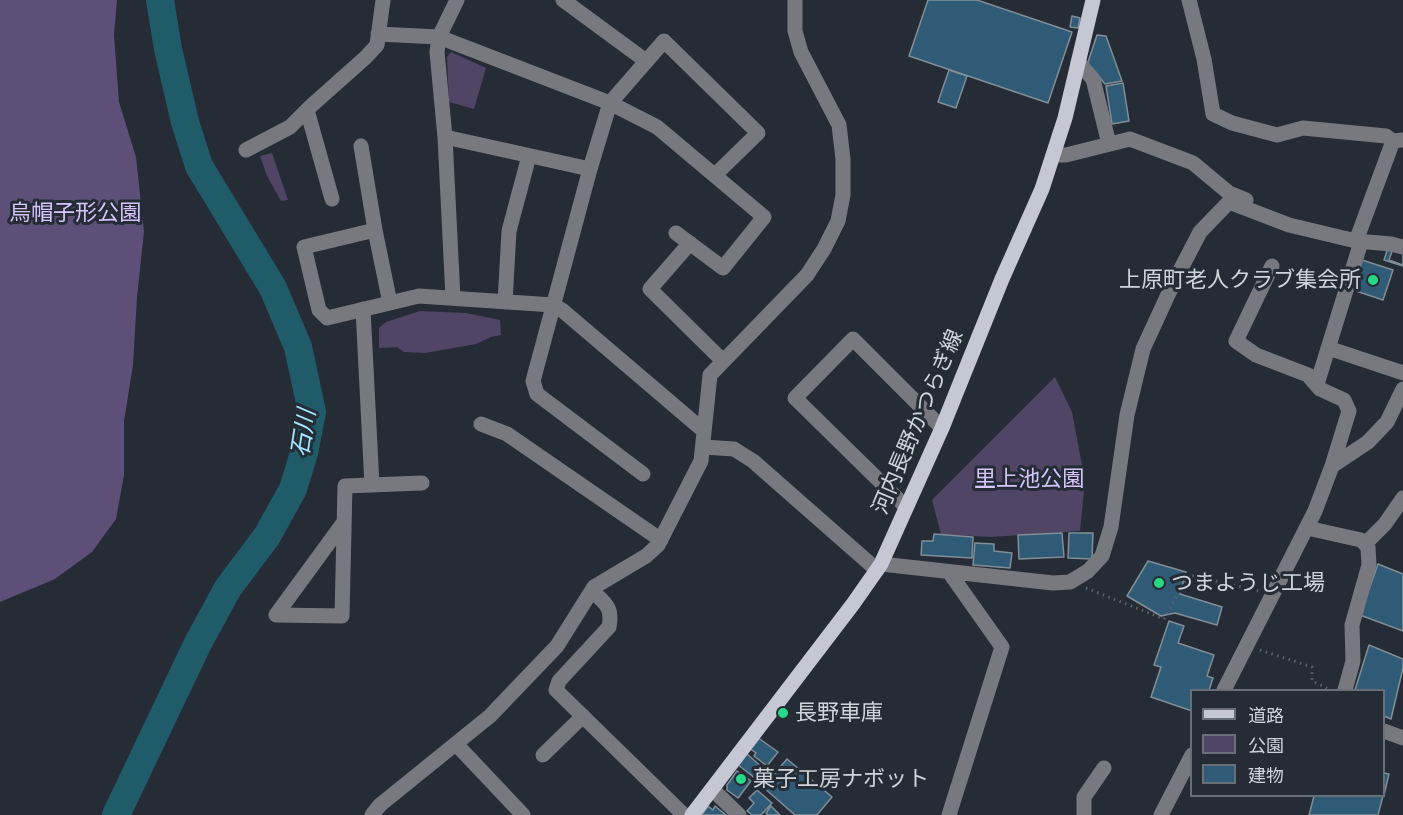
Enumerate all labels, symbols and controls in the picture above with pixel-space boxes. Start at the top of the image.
park label: 烏帽子形公園 [9,200,141,226]
place label: 上原町老人クラブ集会所 [1119,267,1361,293]
marker: 上原町老人クラブ集会所 [1366,273,1380,287]
street label: 河内長野かつらぎ線 [867,326,969,518]
water label: 石川 [286,407,322,459]
park label: 里上池公園 [974,466,1084,492]
place label: つまようじ工場 [1171,570,1325,596]
marker: つまようじ工場 [1152,576,1166,590]
legend [1190,689,1385,797]
place label: 長野車庫 [795,700,883,726]
text: 道路 [1248,704,1284,727]
marker: 長野車庫 [776,706,790,720]
text: 公園 [1248,734,1284,757]
text: 建物 [1248,764,1284,787]
place label: 菓子工房ナボット [753,766,929,792]
marker: 菓子工房ナボット [734,772,748,786]

